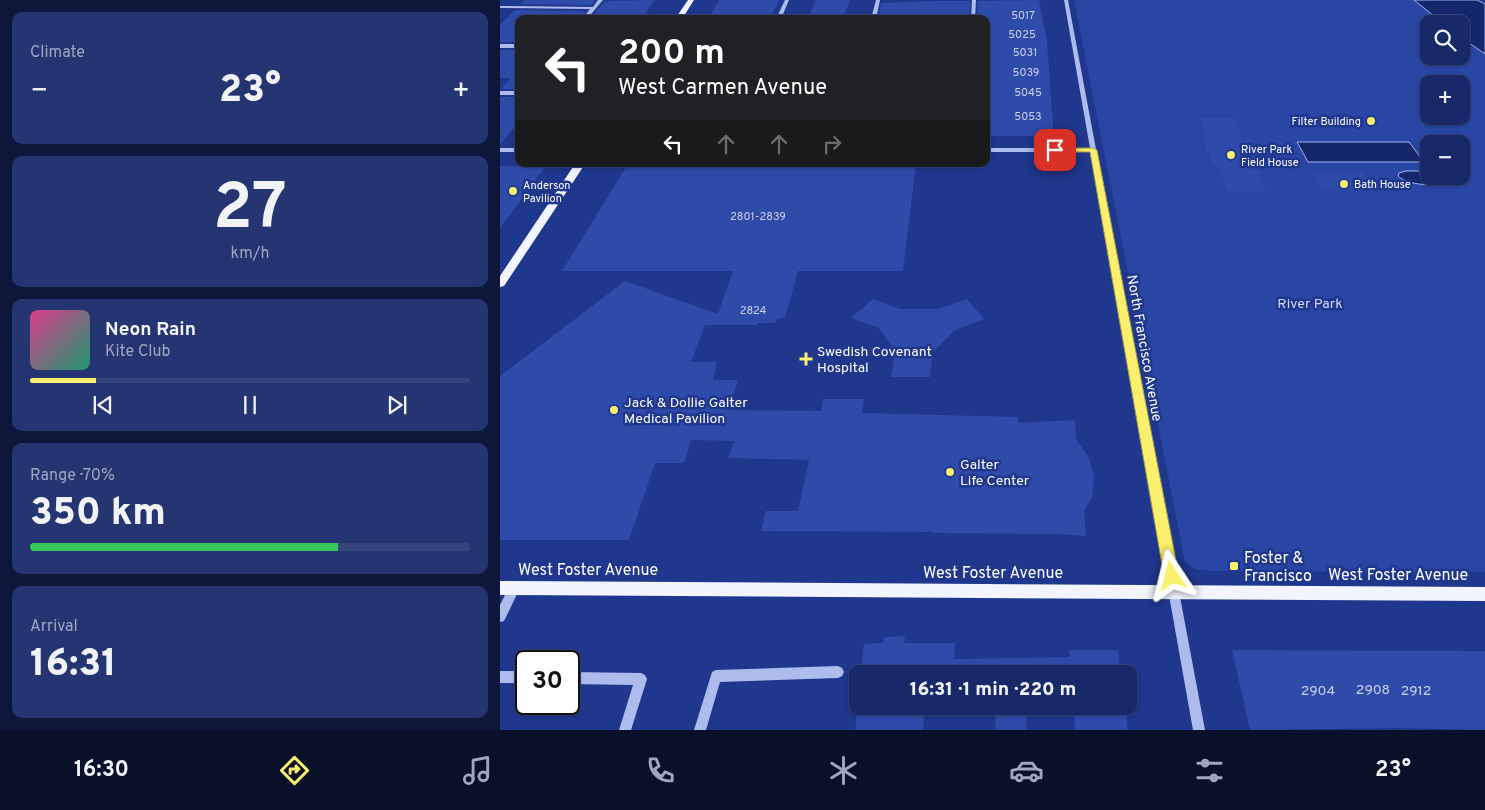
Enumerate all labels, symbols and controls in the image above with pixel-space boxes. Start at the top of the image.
house number: 5017 [1011,9,1035,23]
map controls [1420,15,1470,185]
button: search [1420,15,1470,65]
house number: 5025 [1008,28,1036,42]
text: 200 m [618,32,725,76]
icon: left [535,35,600,100]
text: Climate [30,43,85,63]
house number: 5031 [1013,46,1037,60]
house number: 5039 [1013,66,1039,80]
text: 23° [219,67,281,116]
text: − [30,74,48,110]
text: + [452,74,470,110]
text: West Carmen Avenue [618,75,827,102]
button: + [1420,75,1470,125]
house number: 5045 [1014,86,1042,100]
house number: 5053 [1014,110,1042,124]
place label: Filter Building [1292,115,1361,129]
marker: Filter Building [1365,115,1377,127]
pin [1034,129,1076,171]
icon: left [659,130,687,158]
icon: ahead [712,130,740,158]
icon: ahead [765,130,793,158]
icon: right [818,130,846,158]
button: − [1420,135,1470,185]
icon: arrive [1041,136,1069,164]
place label: River Park Field House [1241,143,1299,170]
marker: River Park Field House [1225,149,1237,161]
text: 27 [213,170,287,252]
marker: Bath House [1338,178,1350,190]
place label: Bath House [1354,178,1411,192]
place label: Anderson Pavilion [523,179,571,206]
marker: Anderson Pavilion [507,185,519,197]
house number: 2801-2839 [730,210,786,224]
text: km/h [231,244,269,264]
street label: North Francisco Avenue [1122,274,1165,423]
park label: River Park [1277,296,1343,313]
house number: 2824 [740,304,767,318]
text: Neon Rain [105,318,196,342]
text: Kite Club [105,342,170,362]
place label: Swedish Covenant Hospital [817,344,932,377]
marker: Swedish Covenant Hospital [799,352,813,366]
icon: previous [89,391,117,419]
icon: pause [236,391,264,419]
icon: next [383,391,411,419]
place label: Jack & Dollie Galter Medical Pavilion [624,395,748,428]
marker: Jack & Dollie Galter Medical Pavilion [608,404,620,416]
place label: Galter Life Center [960,457,1030,490]
text: Range · 70% [30,466,115,486]
marker: Galter Life Center [944,466,956,478]
text: 350 km [30,490,166,539]
position arrow [1145,549,1197,601]
place label: Foster & Francisco [1244,549,1312,587]
marker: Foster & Francisco [1228,560,1240,572]
street label: West Foster Avenue [518,561,658,581]
street label: West Foster Avenue [923,564,1063,584]
street label: West Foster Avenue [1328,566,1468,586]
text: Arrival [30,617,78,637]
text: 16:31 [30,641,117,690]
speed limit sign: 30 [515,650,580,715]
text: 16:31 · 1 min · 220 m [910,678,1076,702]
house number: 2908 [1356,682,1390,699]
house number: 2904 [1301,683,1335,700]
house number: 2912 [1401,683,1431,700]
icon: directions [277,753,312,788]
icon: music [460,753,495,788]
icon: phone [643,753,678,788]
icon: climate [826,753,861,788]
icon: car [1009,753,1044,788]
icon: filters [1192,753,1227,788]
text: 16:30 [74,757,129,784]
text: 23° [1375,757,1411,784]

